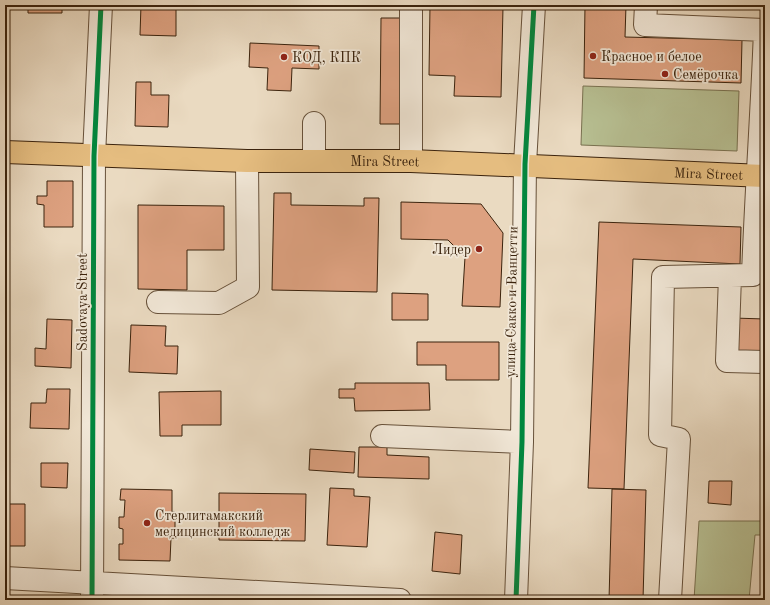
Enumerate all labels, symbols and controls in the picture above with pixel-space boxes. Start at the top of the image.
place label: Красное и белое [601,50,702,64]
place label: КОД, КПК [292,51,361,65]
marker: Красное и белое [588,51,598,61]
marker: КОД, КПК [279,52,289,62]
place label: Семёрочка [673,68,739,82]
marker: Семёрочка [660,69,670,79]
street label: Mira Street [350,155,420,169]
street label: Mira Street [674,166,744,183]
street label: улица Сакко и Ванцетти [504,226,520,378]
place label: Лидер [432,243,471,257]
marker: Лидер [474,244,484,254]
street label: Sadovaya Street [76,253,90,351]
place label: Стерлитамакский медицинский колледж [155,509,290,539]
marker: Стерлитамакский медицинский колледж [142,518,152,528]

